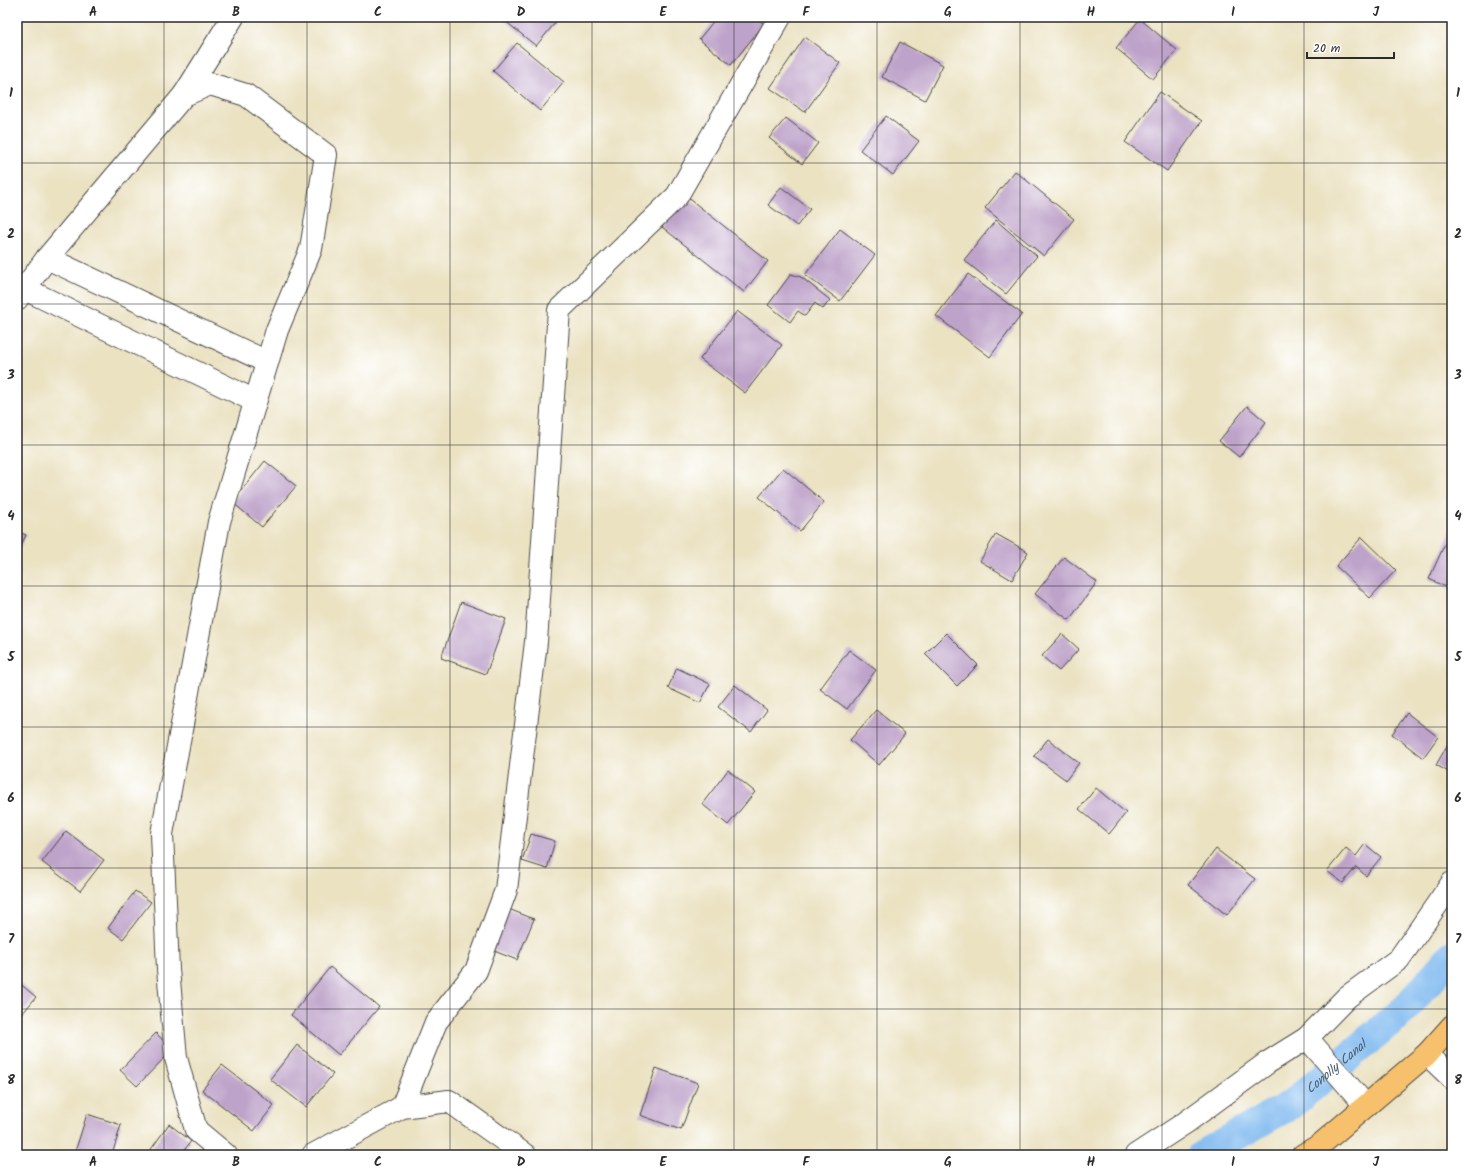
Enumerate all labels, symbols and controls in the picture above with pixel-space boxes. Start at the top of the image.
text: A [89,2,97,23]
text: B [232,2,240,23]
text: C [374,2,382,23]
text: D [517,2,526,23]
text: E [659,2,667,23]
text: F [802,2,810,23]
text: G [944,2,952,23]
text: H [1087,2,1096,23]
text: I [1231,2,1235,23]
text: J [1373,2,1380,23]
scale bar [1307,34,1394,60]
text: 20 m [1313,39,1341,58]
text: 1 [9,83,13,104]
text: 1 [1456,83,1460,104]
text: 2 [7,224,15,245]
text: 2 [1454,224,1462,245]
text: 3 [6,365,15,386]
text: 3 [1453,365,1462,386]
text: 4 [7,506,15,527]
text: 4 [1454,506,1462,527]
text: 5 [7,647,16,668]
text: 5 [1454,647,1463,668]
text: 6 [7,788,15,809]
text: 6 [1454,788,1462,809]
text: 7 [8,929,15,950]
text: 7 [1455,929,1462,950]
water label: Conolly Canal [1301,1033,1373,1099]
text: 8 [7,1070,15,1091]
text: 8 [1454,1070,1462,1091]
text: A [89,1152,97,1172]
text: B [232,1152,240,1172]
text: C [374,1152,382,1172]
text: D [517,1152,526,1172]
text: E [659,1152,667,1172]
text: F [802,1152,810,1172]
text: G [944,1152,952,1172]
text: H [1087,1152,1096,1172]
text: I [1231,1152,1235,1172]
text: J [1373,1152,1380,1172]

